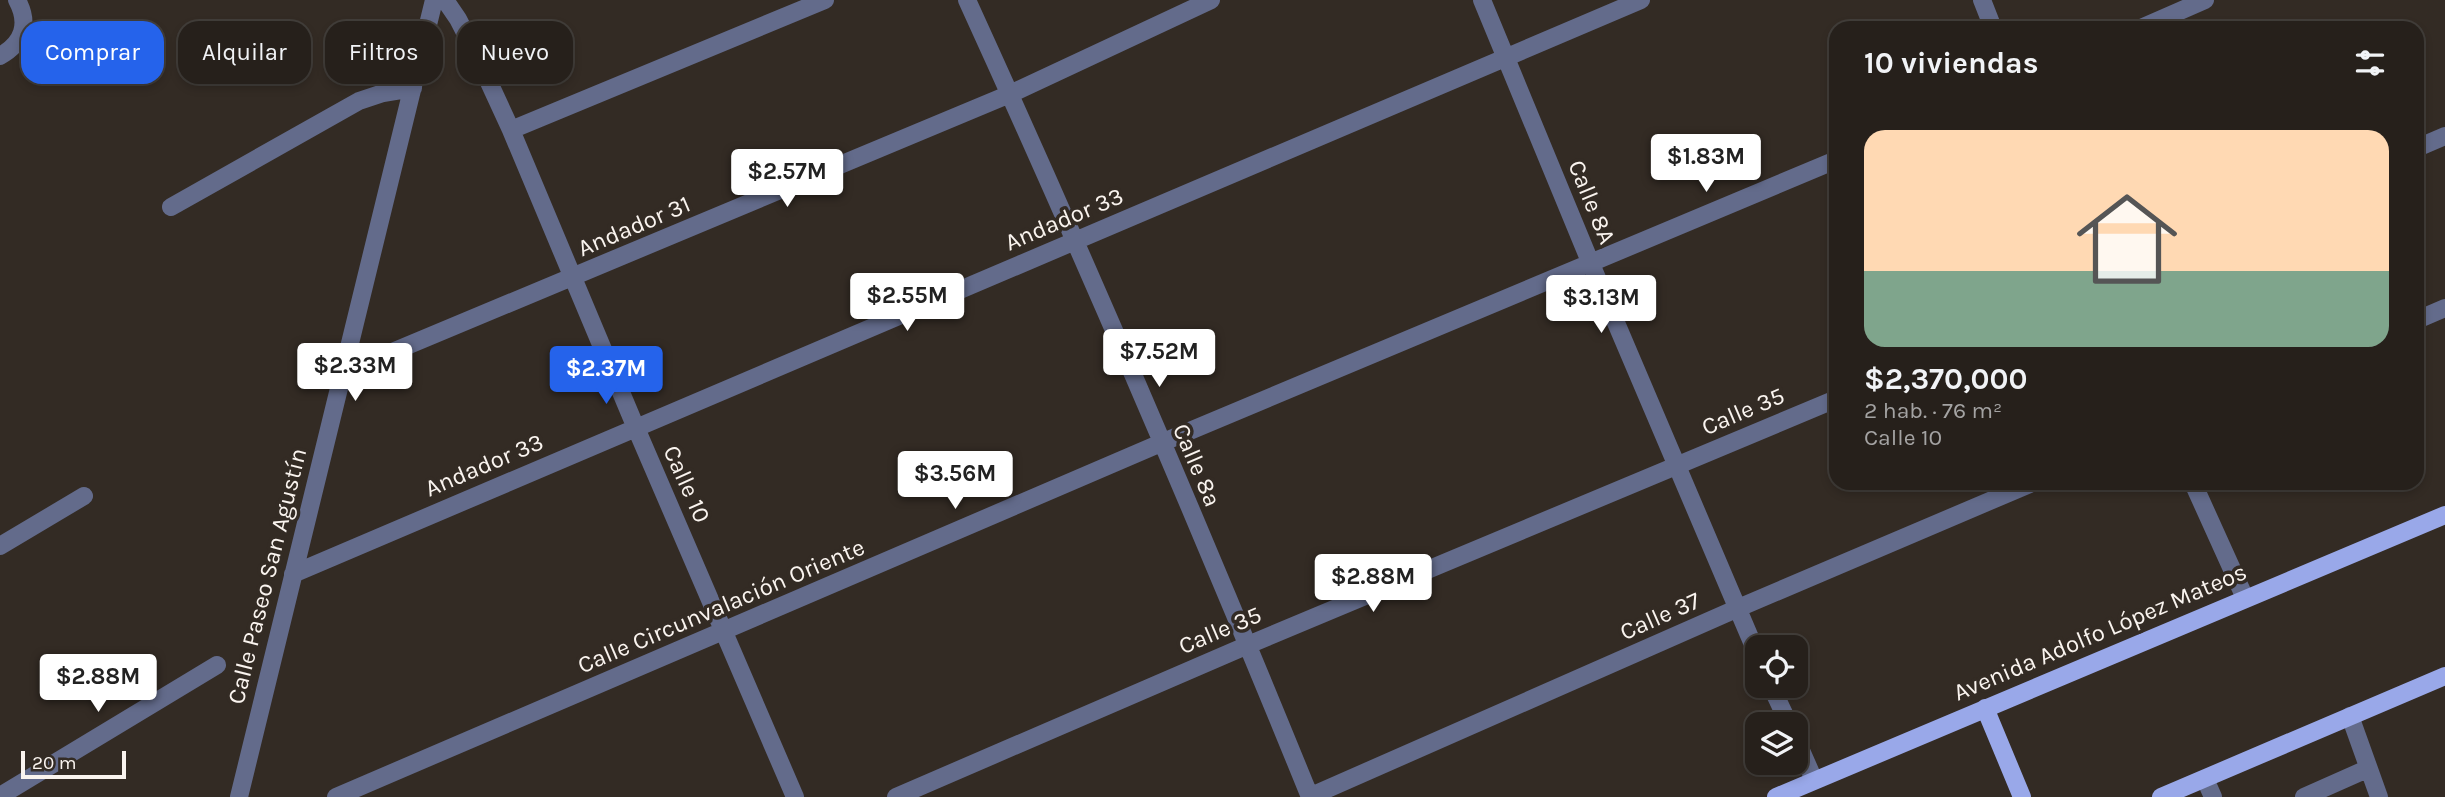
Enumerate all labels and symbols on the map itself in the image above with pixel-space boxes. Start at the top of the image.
pin: $1.83M [1649,134,1763,194]
pin: $2.57M [730,150,844,209]
street label: Calle 8A [1563,156,1622,248]
street label: Andador 33 [1001,182,1127,256]
street label: Andador 31 [574,190,694,262]
pin: $2.55M [850,274,964,333]
pin: $3.13M [1544,276,1658,335]
pin: $7.52M [1102,330,1216,389]
pin: $2.33M [298,344,412,403]
pin: $2.37M [549,346,663,406]
street label: Calle 35 [1697,381,1789,441]
street label: Calle 8a [1167,419,1227,511]
street label: Andador 33 [421,428,547,502]
street label: Calle 10 [658,441,716,527]
street label: Calle Paseo San Agustín [222,445,312,707]
pin: $3.56M [898,452,1012,511]
street label: Calle Circunvalación Oriente [573,533,869,679]
pin: $2.88M [1316,554,1430,614]
street label: Avenida Adolfo López Mateos [1949,557,2251,707]
street label: Calle 37 [1616,586,1704,646]
street label: Calle 35 [1174,600,1266,660]
pin: $2.88M [41,654,155,714]
scale bar [21,748,126,780]

